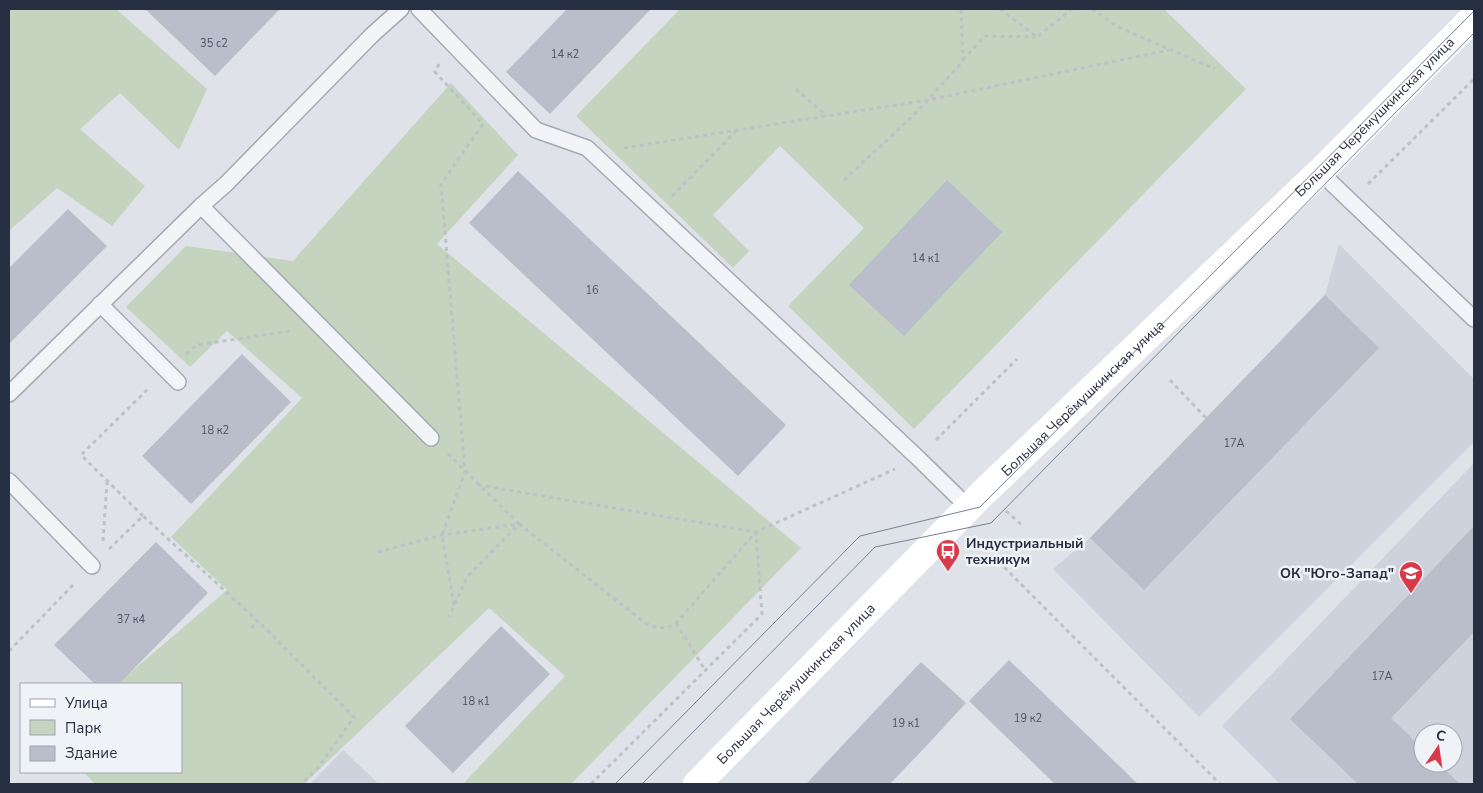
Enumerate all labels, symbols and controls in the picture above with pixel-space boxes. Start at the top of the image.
street label: Большая Черёмушкинская улица [1290,33,1459,201]
house number: 35 с2 [200,36,228,51]
house number: 14 к2 [551,47,579,62]
house number: 14 к1 [912,251,940,266]
house number: 16 [585,283,599,298]
street label: Большая Черёмушкинская улица [997,315,1169,480]
house number: 18 к2 [201,423,229,438]
house number: 17А [1223,436,1245,451]
place label: Индустриальный техникум [966,534,1083,569]
bus stop icon: Индустриальный техникум [935,538,961,572]
school or university icon: ОК "Юго-Запад" [1398,560,1424,594]
place label: ОК "Юго-Запад" [1280,564,1394,583]
street label: Большая Черёмушкинская улица [712,599,879,768]
house number: 37 к4 [117,612,146,627]
house number: 17А [1371,669,1393,684]
legend [20,683,182,773]
text: Улица [64,693,108,713]
house number: 18 к1 [462,694,490,709]
house number: 19 к2 [1014,711,1042,726]
house number: 19 к1 [892,716,920,731]
text: Парк [65,718,101,738]
north arrow [1413,723,1463,773]
text: С [1434,725,1448,746]
text: Здание [65,743,117,763]

